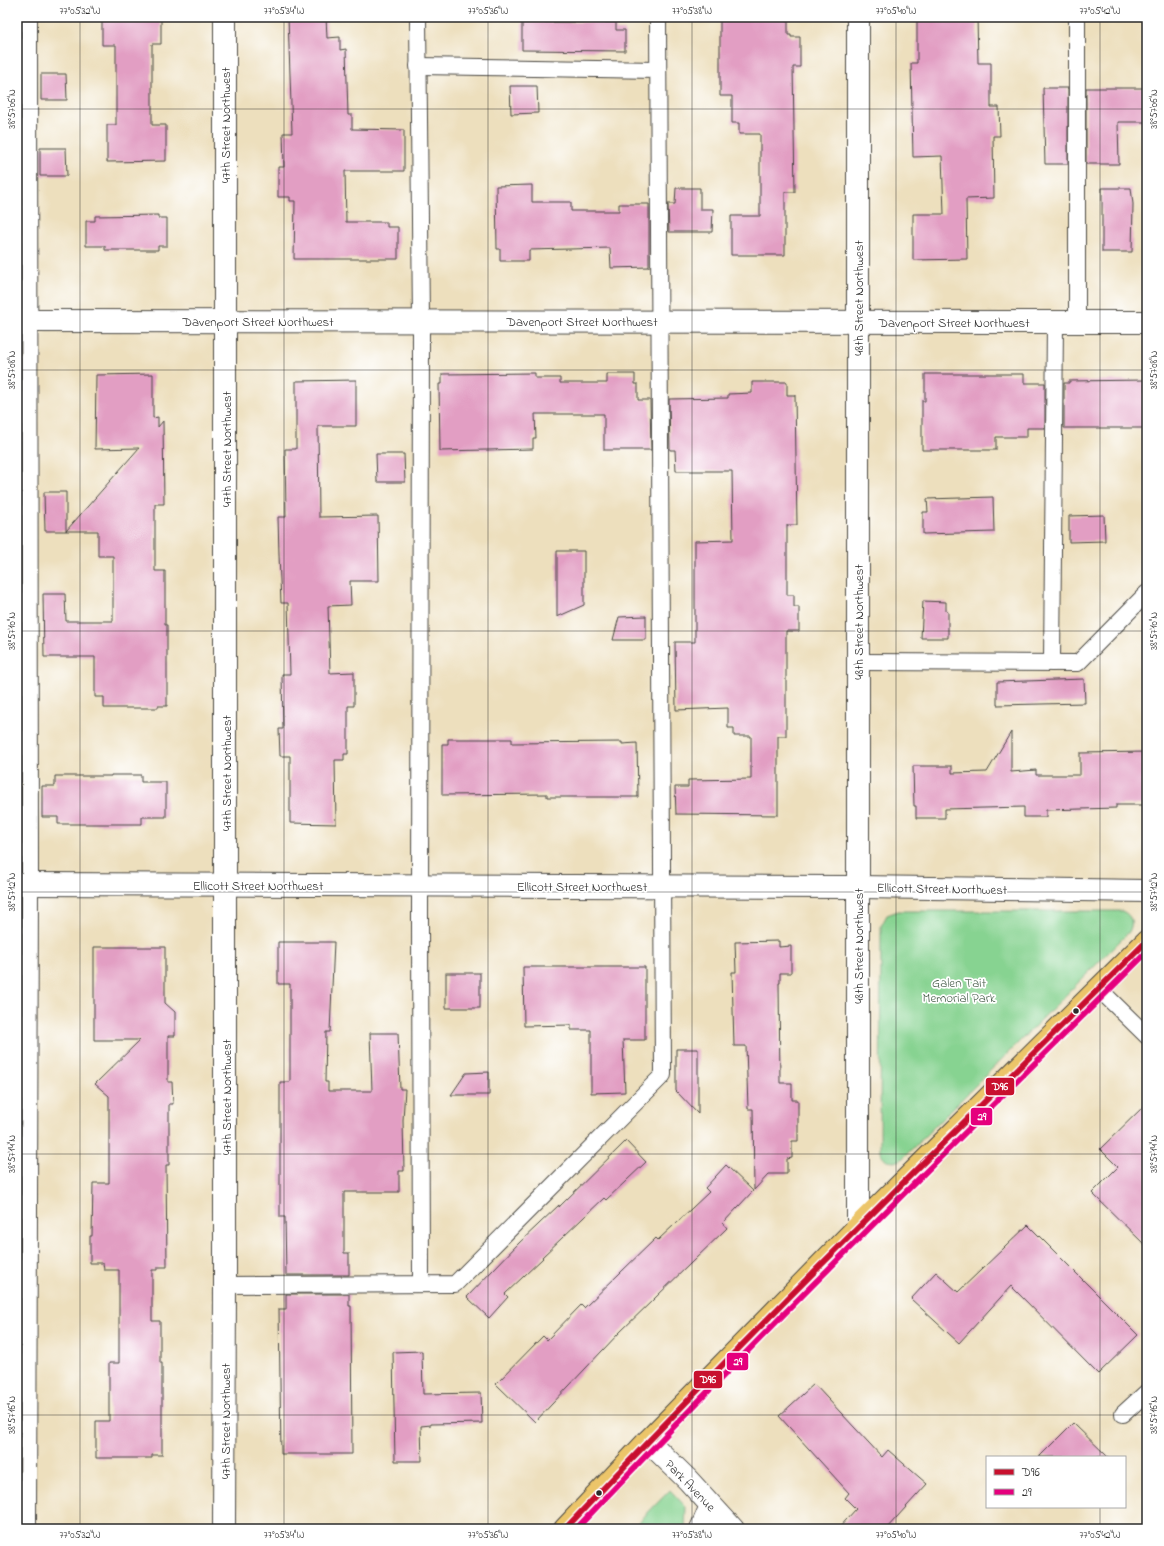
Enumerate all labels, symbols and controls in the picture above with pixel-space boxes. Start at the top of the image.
text: 77°05'32"W [59,4,101,19]
text: 77°05'34"W [264,4,304,19]
text: 77°05'36"W [468,4,509,19]
text: 77°05'38"W [672,4,712,19]
text: 77°05'40"W [876,4,917,19]
text: 77°05'42"W [1079,4,1121,19]
street label: 47th Street Northwest [217,66,236,183]
text: 38°57'06"N [5,89,20,129]
text: 38°57'06"N [1147,89,1162,129]
street label: 48th Street Northwest [850,240,869,356]
street label: Davenport Street Northwest [181,313,334,332]
street label: Davenport Street Northwest [505,313,658,332]
street label: Davenport Street Northwest [877,314,1030,333]
text: 38°57'08"N [5,350,20,389]
text: 38°57'08"N [1147,350,1162,389]
street label: 47th Street Northwest [218,390,237,507]
street label: 48th Street Northwest [850,564,869,680]
text: 38°57'10"N [5,612,20,650]
text: 38°57'10"N [1147,612,1162,650]
street label: 47th Street Northwest [218,714,237,831]
text: 38°57'12"N [5,872,20,911]
text: 38°57'12"N [1147,872,1162,911]
street label: Ellicott Street Northwest [193,877,324,896]
street label: Ellicott Street Northwest [517,878,648,897]
street label: Ellicott Street Northwest [877,879,1008,900]
street label: 48th Street Northwest [850,888,869,1004]
park label: Galen Tait Memorial Park [923,974,996,1008]
unlabelled marker [1071,1006,1081,1016]
street label: 47th Street Northwest [218,1038,237,1155]
line badge: D96 [985,1077,1015,1096]
text: D96 [991,1079,1008,1095]
line badge: 29 [970,1107,993,1126]
text: 29 [977,1109,987,1125]
text: 38°57'14"N [5,1135,20,1173]
text: 38°57'14"N [1147,1135,1162,1173]
line badge: 29 [726,1352,749,1371]
text: 29 [733,1354,743,1370]
street label: 47th Street Northwest [217,1362,236,1479]
line badge: D96 [693,1370,723,1389]
text: D96 [699,1372,716,1388]
text: 38°57'16"N [5,1396,20,1434]
text: 38°57'16"N [1147,1396,1162,1434]
street label: Park Avenue [660,1456,720,1516]
legend [986,1456,1126,1508]
text: D96 [1021,1464,1040,1482]
text: 29 [1022,1484,1032,1502]
unlabelled marker [594,1488,604,1498]
text: 77°05'32"W [59,1528,101,1543]
text: 77°05'34"W [264,1528,304,1543]
text: 77°05'36"W [468,1528,509,1543]
text: 77°05'38"W [672,1528,712,1543]
text: 77°05'40"W [876,1528,917,1543]
text: 77°05'42"W [1079,1528,1121,1543]

